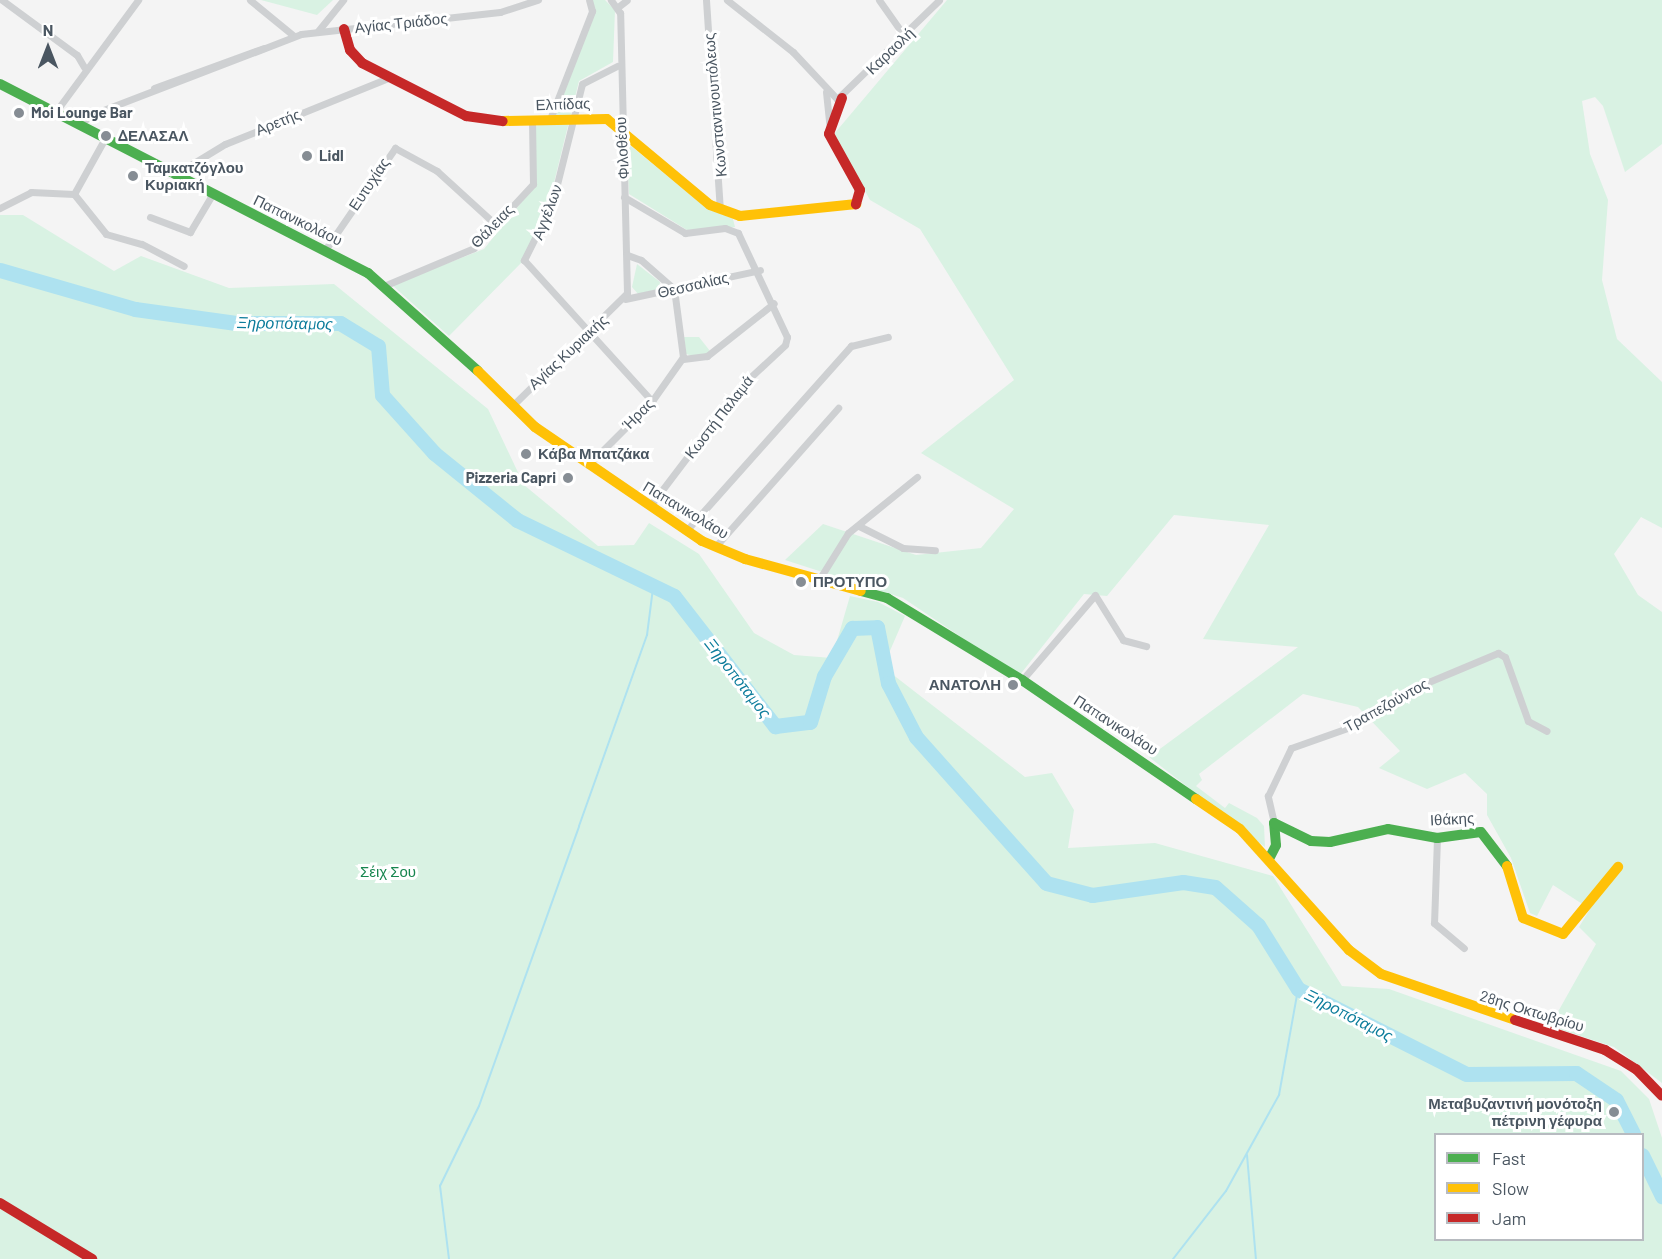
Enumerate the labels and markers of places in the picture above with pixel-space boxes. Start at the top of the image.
place label: Moi Lounge Bar [31,104,133,122]
marker: Moi Lounge Bar [12,106,26,120]
place label: ΔΕΛΑΣΑΛ [118,127,189,145]
marker: ΔΕΛΑΣΑΛ [99,129,113,143]
place label: Lidl [319,147,344,165]
marker: Lidl [300,149,314,163]
place label: Ταμκατζόγλου Κυριακή [145,158,244,193]
marker: Ταμκατζόγλου Κυριακή [126,169,140,183]
place label: Κάβα Μπατζάκα [538,445,649,463]
marker: Κάβα Μπατζάκα [519,447,533,461]
place label: Pizzeria Capri [466,469,556,487]
marker: Pizzeria Capri [561,471,575,485]
place label: ΠΡΟΤΥΠΟ [813,573,887,591]
marker: ΠΡΟΤΥΠΟ [794,575,808,589]
place label: ΑΝΑΤΟΛΗ [929,676,1001,694]
marker: ΑΝΑΤΟΛΗ [1006,678,1020,692]
place label: Μεταβυζαντινή μονότοξη πέτρινη γέφυρα [1428,1094,1602,1129]
marker: Μεταβυζαντινή μονότοξη πέτρινη γέφυρα [1607,1105,1621,1119]

